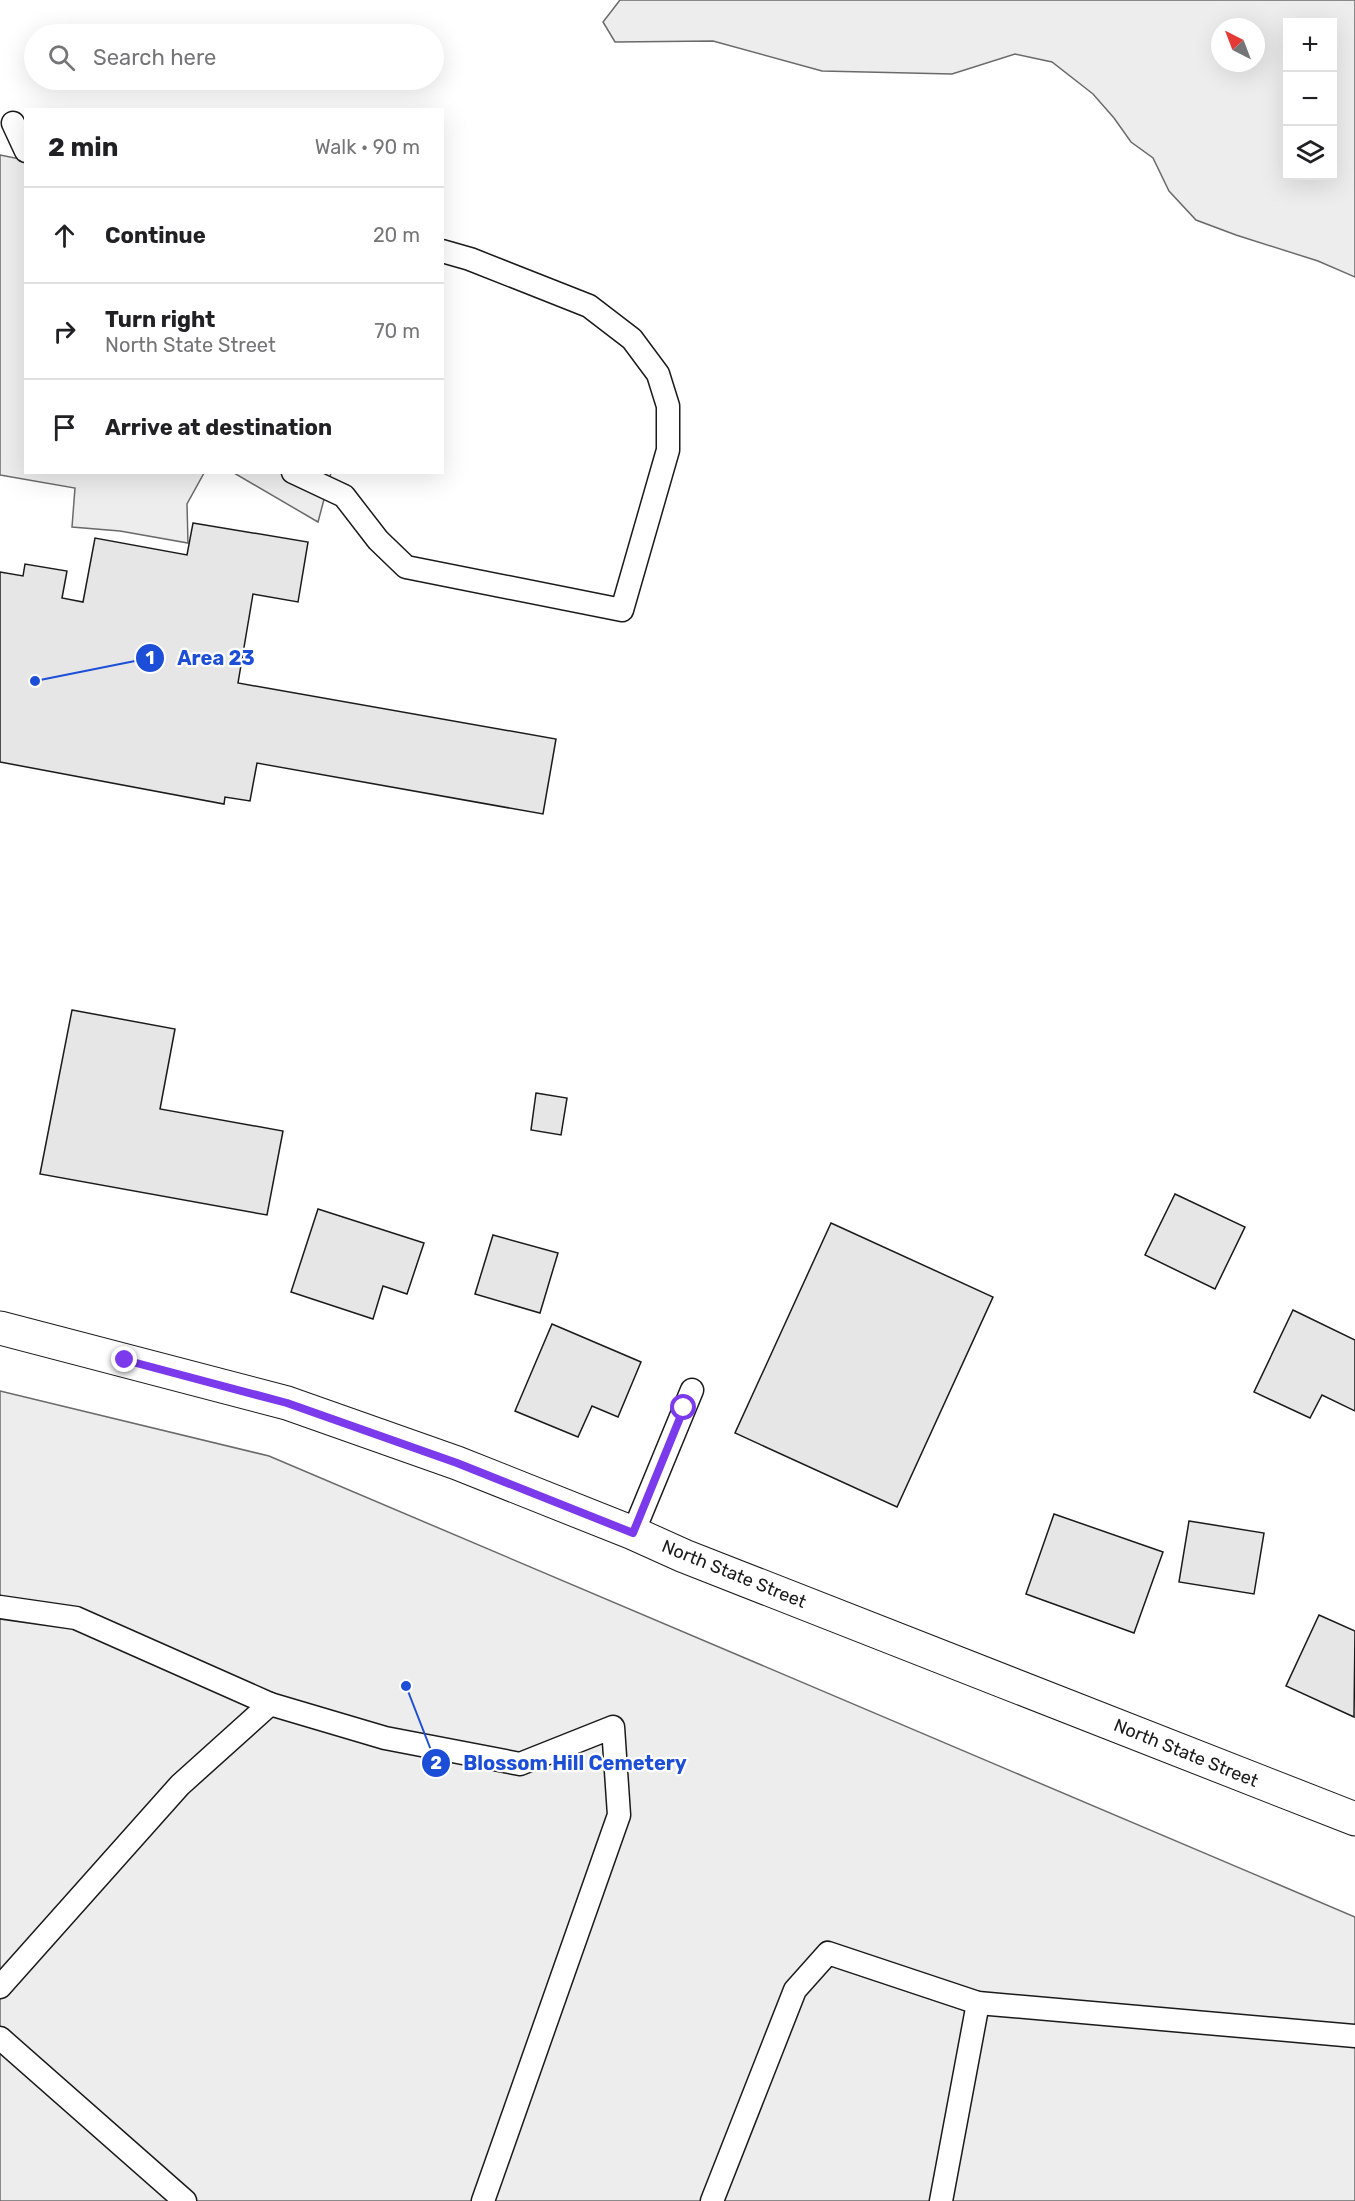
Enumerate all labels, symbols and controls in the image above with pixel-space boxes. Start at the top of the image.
north arrow [1211,18,1265,72]
map controls [1283,18,1337,180]
button: + [1283,18,1337,72]
search box [24,24,444,90]
icon: search [45,41,78,74]
text: Search here [93,44,216,71]
button: − [1283,72,1337,126]
button: layers [1283,126,1337,180]
text: 2 min [48,132,118,163]
text: Walk · 90 m [315,135,420,159]
icon: ahead [48,219,81,252]
text: Continue [105,222,206,249]
text: 20 m [373,223,420,247]
text: Turn right [105,306,215,333]
icon: right [48,315,81,348]
text: 70 m [374,319,420,343]
text: North State Street [105,333,276,357]
icon: arrive [48,411,81,444]
text: Arrive at destination [105,414,332,441]
callout: Area 23 [135,639,266,677]
text: Area 23 [177,646,255,670]
text: 1 [146,647,154,669]
route end [111,1346,137,1372]
route start [670,1394,696,1420]
street label: North State Street [659,1535,809,1613]
street label: North State Street [1111,1714,1261,1792]
callout: Blossom Hill Cemetery [421,1744,699,1782]
text: Blossom Hill Cemetery [463,1751,687,1775]
text: 2 [430,1752,442,1774]

